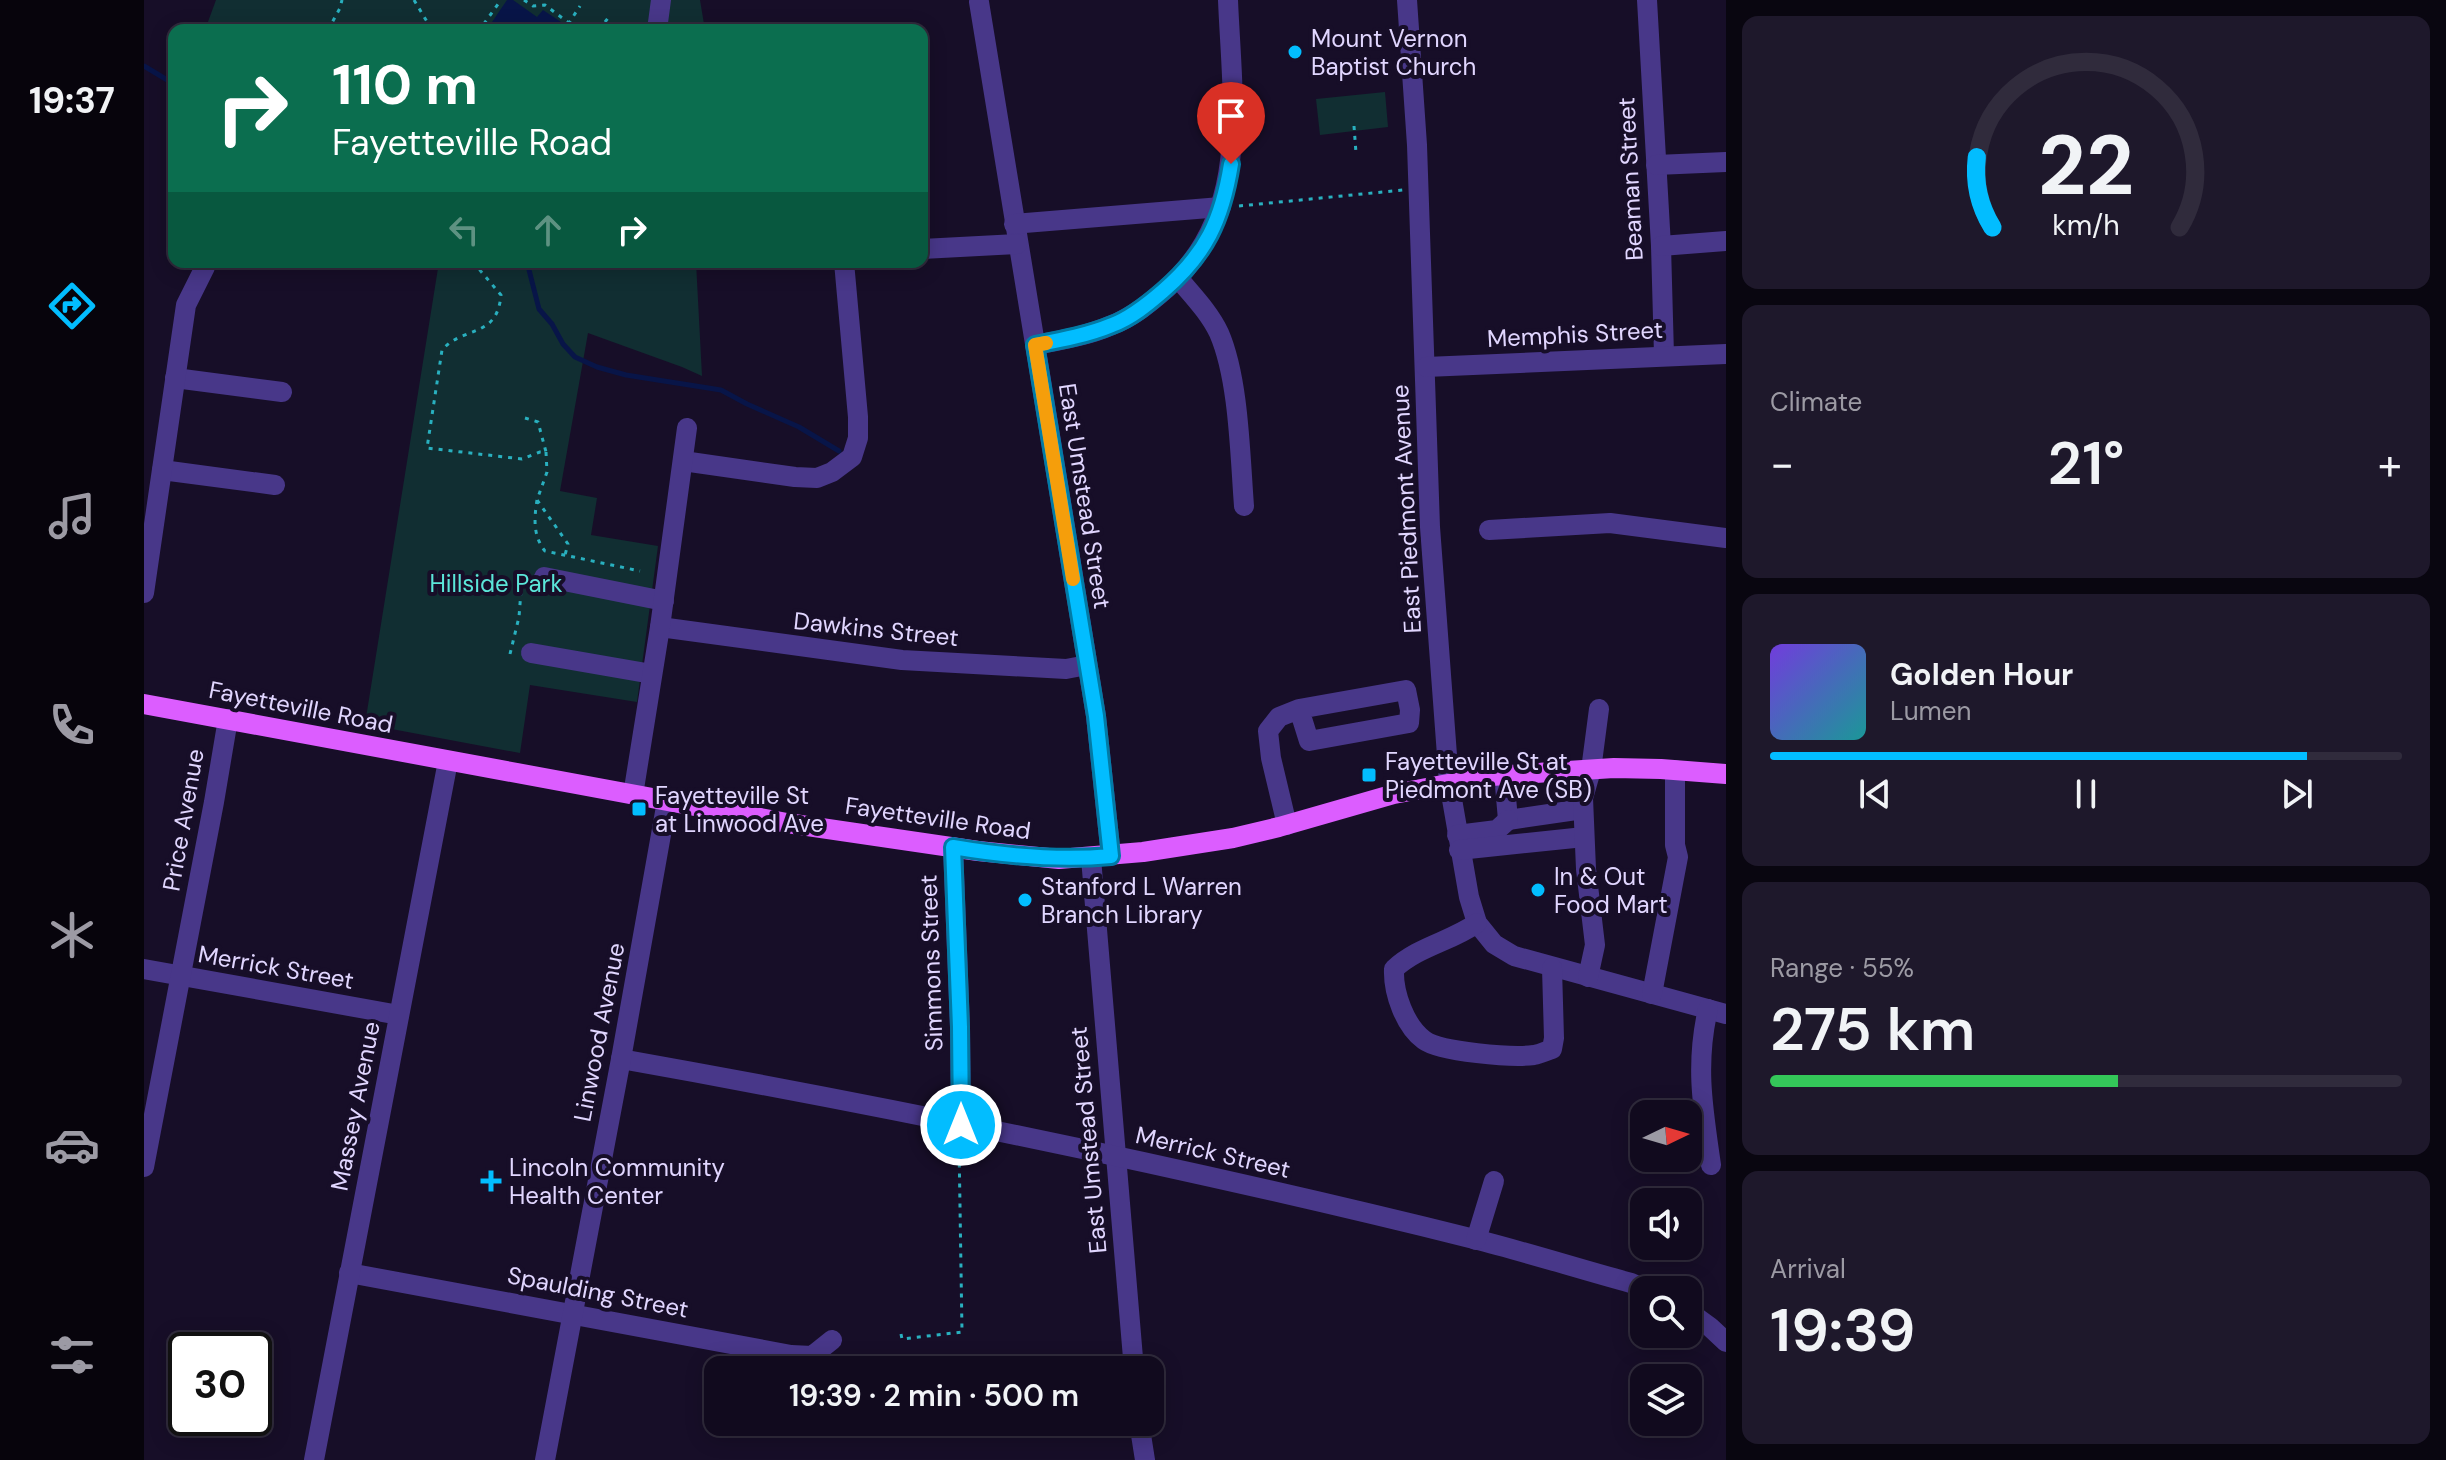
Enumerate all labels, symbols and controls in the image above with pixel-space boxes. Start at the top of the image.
place label: Mount Vernon Baptist Church [1311,23,1476,82]
marker: Mount Vernon Baptist Church [1286,43,1304,61]
text: 110 m [332,48,478,121]
icon: right [200,56,304,160]
text: 19:37 [29,77,115,124]
pin [1197,82,1265,164]
icon: arrive [1209,94,1253,138]
street label: Beaman Street [1610,96,1650,262]
text: 22 [2038,111,2134,220]
text: Fayetteville Road [332,119,612,166]
icon: left [442,208,486,252]
icon: ahead [526,208,570,252]
icon: right [610,208,654,252]
text: km/h [2052,208,2120,245]
icon: directions [44,278,100,334]
street label: Memphis Street [1486,314,1664,354]
street label: East Umstead Street [1052,381,1118,611]
street label: East Piedmont Avenue [1384,384,1428,634]
text: Climate [1770,385,1862,419]
text: 21° [2048,424,2124,503]
text: − [1770,435,1794,493]
text: + [2378,435,2402,493]
icon: music [44,488,100,544]
park label: Hillside Park [429,568,563,599]
street label: Dawkins Street [792,605,960,653]
text: Golden Hour [1890,655,2073,694]
street label: Fayetteville Road [206,674,396,740]
text: Lumen [1890,694,1971,728]
icon: phone [44,697,100,753]
street label: Price Avenue [155,746,211,894]
place label: Fayetteville St at Piedmont Ave (SB) [1385,746,1592,805]
marker: Fayetteville St at Piedmont Ave (SB) [1360,766,1378,784]
icon: previous [1853,772,1897,816]
icon: pause [2064,772,2108,816]
icon: next [2275,772,2319,816]
place label: Fayetteville St at Linwood Ave [655,780,824,839]
street label: Fayetteville Road [843,790,1033,846]
marker: Fayetteville St at Linwood Ave [630,800,648,818]
place label: In & Out Food Mart [1554,861,1668,920]
place label: Stanford L Warren Branch Library [1041,871,1242,930]
street label: Simmons Street [912,874,950,1052]
marker: In & Out Food Mart [1529,881,1547,899]
marker: Stanford L Warren Branch Library [1016,891,1034,909]
icon: climate [44,907,100,963]
street label: Merrick Street [196,938,356,996]
street label: Linwood Avenue [566,940,632,1124]
text: Range · 55% [1770,951,1914,985]
text: 275 km [1770,990,1975,1069]
street label: Massey Avenue [323,1019,387,1193]
street label: East Umstead Street [1063,1025,1113,1255]
position arrow [919,1083,1003,1167]
north arrow [1630,1100,1702,1172]
map controls [1630,1100,1702,1436]
icon: car [44,1117,100,1173]
street label: Merrick Street [1133,1119,1293,1185]
place label: Lincoln Community Health Center [509,1152,725,1211]
marker: Lincoln Community Health Center [480,1170,502,1192]
button: sound [1630,1188,1702,1260]
text: Arrival [1770,1252,1846,1286]
street label: Spaulding Street [505,1259,691,1325]
button: search [1630,1276,1702,1348]
text: 19:39 [1770,1291,1916,1370]
icon: filters [44,1327,100,1383]
speed limit sign: 30 [168,1332,272,1436]
button: layers [1630,1364,1702,1436]
text: 19:39 · 2 min · 500 m [789,1376,1079,1415]

